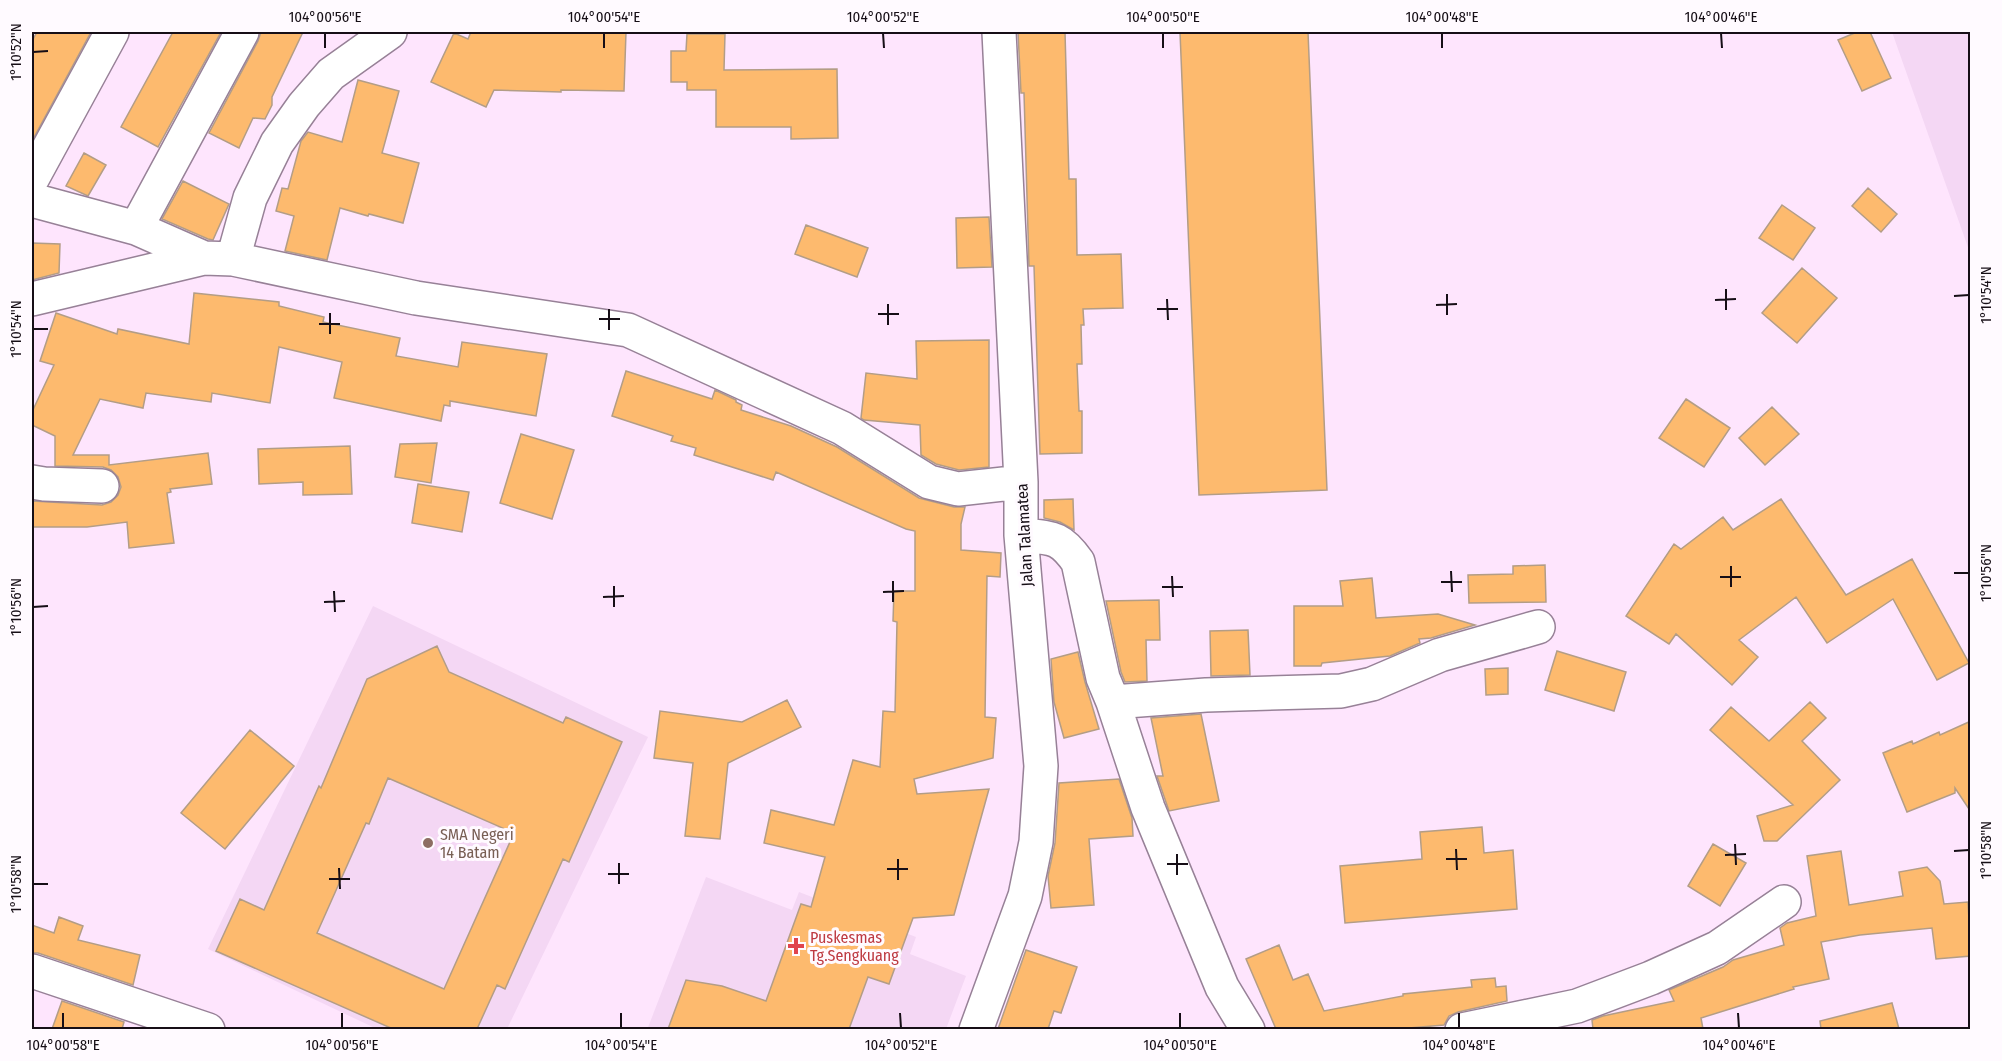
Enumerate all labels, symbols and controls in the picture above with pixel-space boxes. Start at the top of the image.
text: 104°00'56"E [288,8,362,26]
text: 104°00'54"E [568,8,640,26]
text: 104°00'52"E [847,8,919,26]
text: 104°00'50"E [1126,8,1200,26]
text: 104°00'48"E [1405,8,1479,26]
text: 104°00'46"E [1685,8,1757,26]
text: 1°10'52"N [7,23,25,81]
text: 1°10'54"N [1977,266,1995,324]
text: 1°10'54"N [7,300,25,358]
street label: Jalan Talamatea [1012,483,1037,587]
text: 1°10'56"N [1977,544,1995,602]
text: 1°10'56"N [7,578,25,636]
text: 1°10'58"N [1977,821,1995,879]
place label: SMA Negeri 14 Batam [440,825,514,862]
marker: SMA Negeri 14 Batam [421,836,435,850]
text: 1°10'58"N [7,855,25,913]
place label: Puskesmas Tg.Sengkuang [810,928,899,965]
marker: Puskesmas Tg.Sengkuang [787,937,805,955]
text: 104°00'58"E [26,1036,100,1054]
text: 104°00'56"E [305,1036,379,1054]
text: 104°00'54"E [585,1036,657,1054]
text: 104°00'52"E [865,1036,937,1054]
text: 104°00'50"E [1143,1036,1217,1054]
text: 104°00'48"E [1422,1036,1496,1054]
text: 104°00'46"E [1703,1036,1775,1054]

